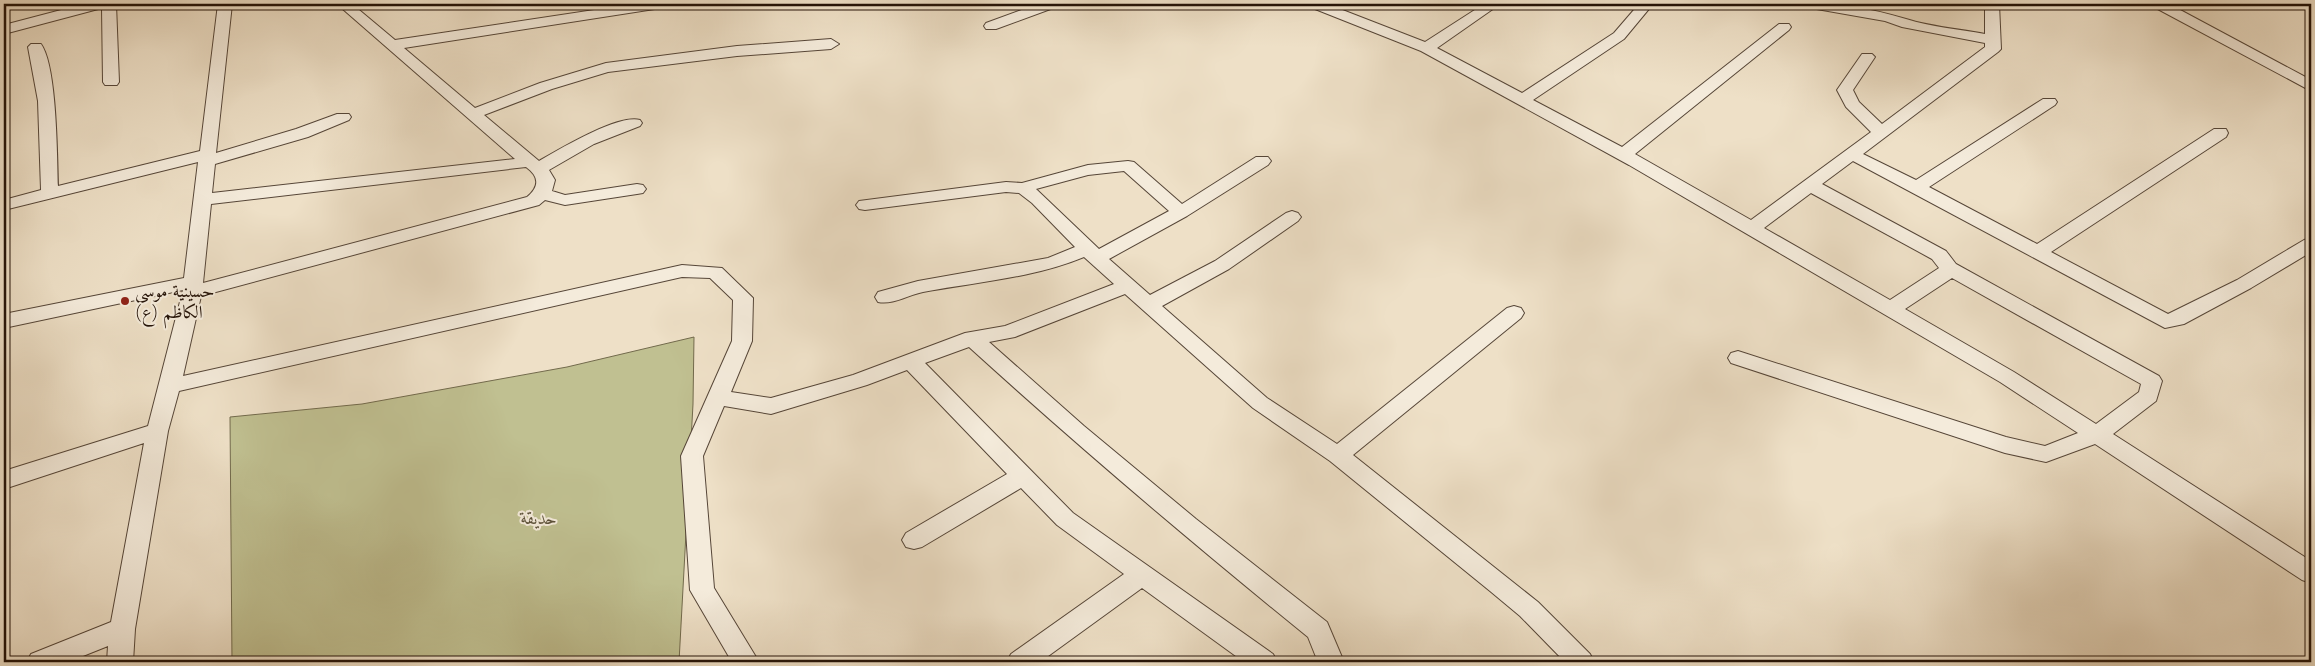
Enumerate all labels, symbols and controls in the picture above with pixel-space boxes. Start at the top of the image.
place label: حسينية موسى الكاظم (ع) [135,283,215,329]
marker: حسينية موسى الكاظم (ع) [119,295,131,307]
park label: حديقة [519,510,557,529]

